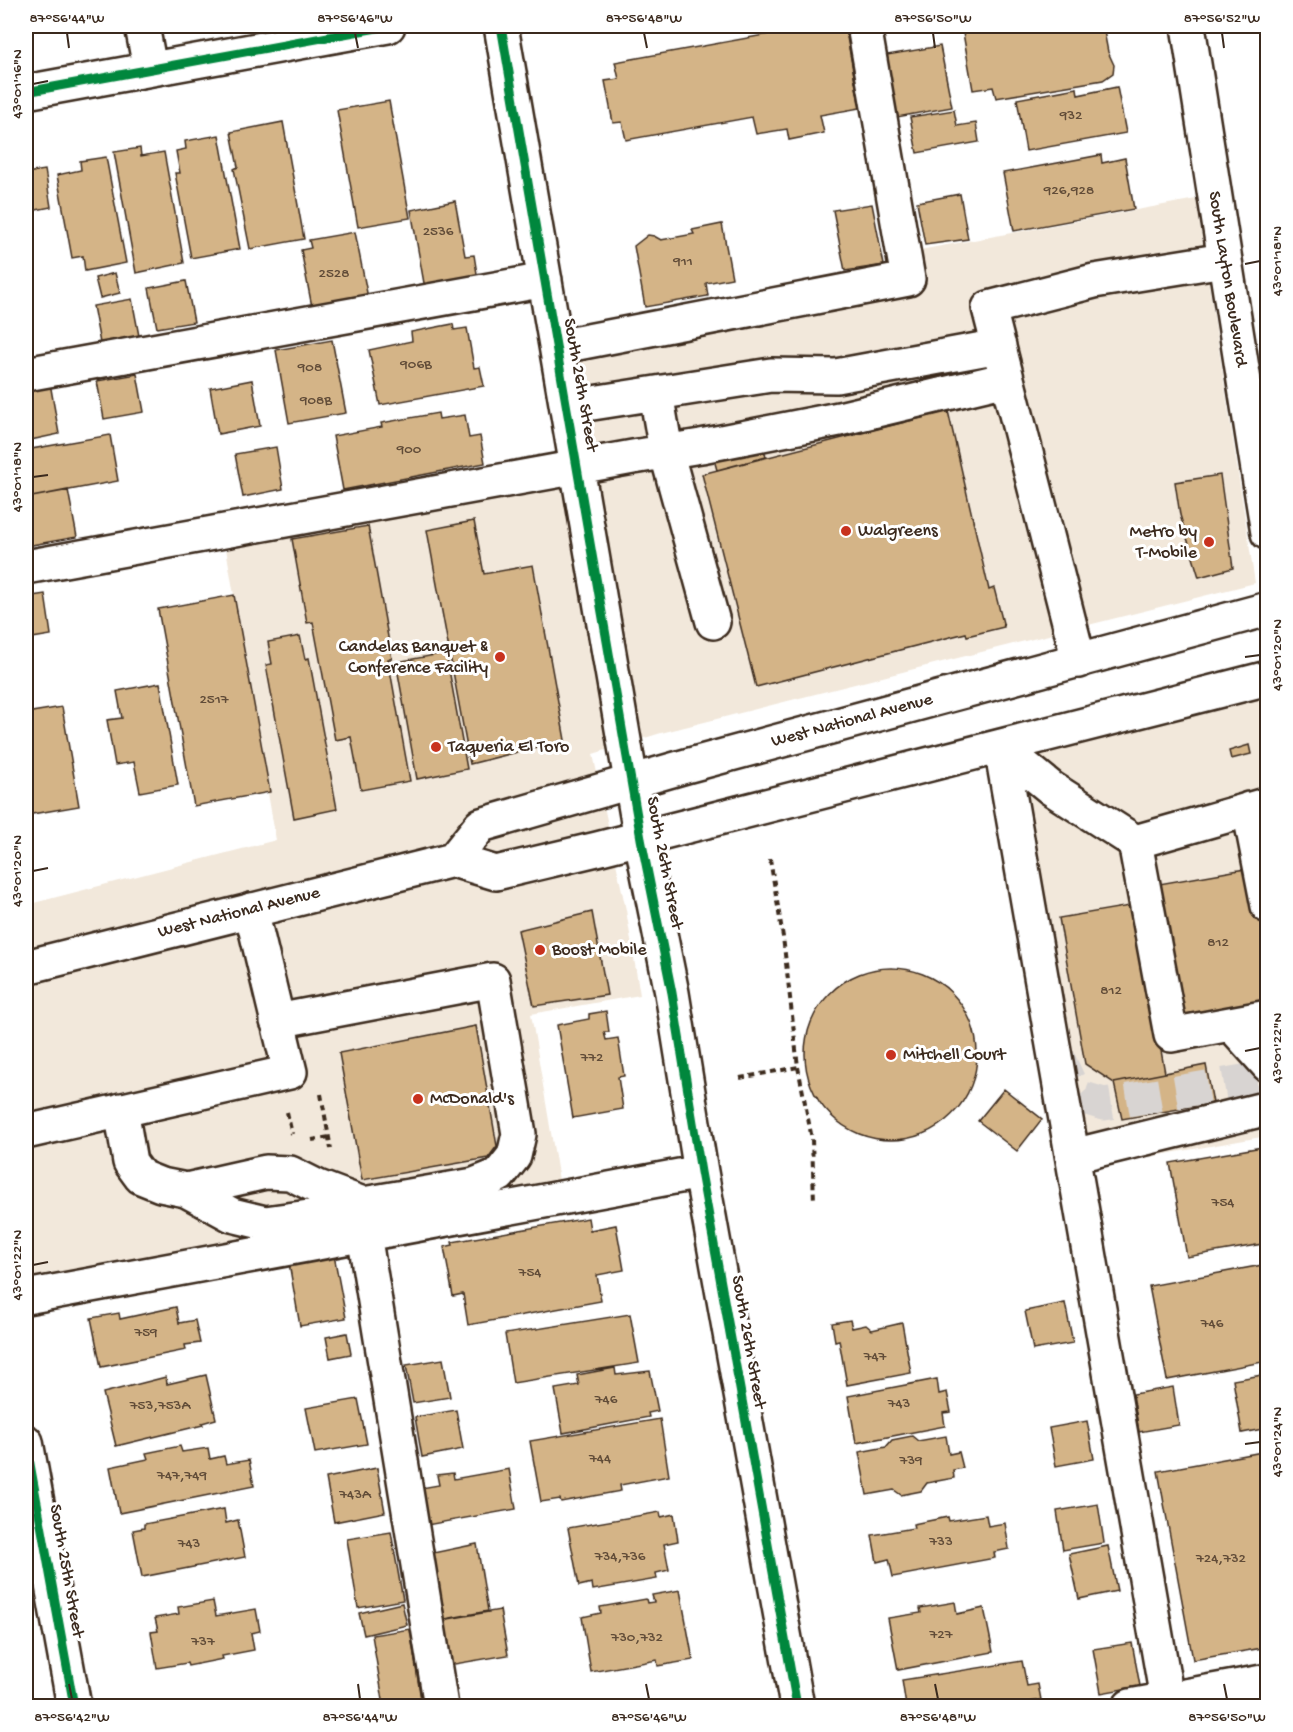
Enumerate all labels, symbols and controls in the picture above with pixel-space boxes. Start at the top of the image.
text: 87°56'44"W [29,10,105,28]
text: 87°56'46"W [317,10,393,28]
text: 87°56'48"W [606,10,682,28]
text: 87°56'50"W [894,10,972,28]
text: 87°56'52"W [1184,10,1260,28]
text: 43°01'16"N [9,49,27,119]
house number: 932 [1059,107,1082,125]
house number: 926,928 [1043,182,1094,200]
street label: South Layton Boulevard [1203,190,1251,370]
house number: 2536 [423,223,454,241]
text: 43°01'18"N [1269,226,1287,296]
house number: 911 [672,253,693,271]
house number: 2528 [319,265,349,283]
street label: South 26th Street [558,317,602,455]
house number: 906B [399,356,432,374]
house number: 908 [297,359,322,377]
house number: 908B [299,392,332,410]
house number: 900 [396,441,422,459]
text: 43°01'18"N [9,442,27,512]
place label: Walgreens [858,521,939,542]
place label: Metro by T-Mobile [1130,522,1198,564]
marker: Walgreens [839,524,853,538]
marker: Metro by T-Mobile [1202,535,1216,549]
text: 43°01'20"N [1269,619,1287,691]
place label: Candelas Banquet & Conference Facility [339,637,489,679]
marker: Candelas Banquet & Conference Facility [493,650,507,664]
street label: West National Avenue [769,689,936,753]
house number: 2517 [199,691,230,709]
place label: Taqueria El Toro [447,737,569,758]
marker: Taqueria El Toro [429,740,443,754]
street label: South 26th Street [641,795,687,933]
text: 43°01'20"N [9,835,27,907]
street label: West National Avenue [156,883,323,943]
house number: 812 [1207,934,1229,952]
place label: Boost Mobile [551,940,647,961]
marker: Boost Mobile [533,943,547,957]
house number: 812 [1100,982,1122,1000]
text: 43°01'22"N [1269,1012,1287,1083]
place label: Mitchell Court [903,1045,1007,1066]
marker: Mitchell Court [884,1048,898,1062]
house number: 772 [580,1049,603,1067]
place label: McDonald's [430,1089,515,1110]
marker: McDonald's [411,1092,425,1106]
house number: 754 [1211,1194,1234,1212]
text: 43°01'22"N [9,1229,27,1300]
house number: 754 [518,1264,541,1282]
street label: South 26th Street [726,1274,770,1412]
house number: 746 [1200,1315,1224,1333]
house number: 759 [133,1324,158,1342]
house number: 747 [863,1348,888,1366]
house number: 746 [594,1391,618,1409]
house number: 743 [887,1395,911,1413]
house number: 753,753A [129,1397,191,1415]
text: 43°01'24"N [1269,1407,1287,1477]
house number: 744 [588,1450,611,1468]
house number: 739 [898,1452,923,1470]
house number: 747,749 [156,1467,207,1485]
house number: 743A [338,1486,372,1504]
street label: South 25th Street [44,1503,88,1641]
house number: 733 [928,1533,953,1551]
house number: 743 [177,1535,201,1553]
house number: 734,736 [594,1548,646,1566]
house number: 724,732 [1195,1550,1246,1568]
house number: 727 [929,1626,954,1644]
house number: 730,732 [610,1629,663,1647]
house number: 737 [190,1633,216,1651]
text: 87°56'42"W [34,1709,110,1727]
text: 87°56'44"W [322,1709,398,1727]
text: 87°56'46"W [611,1709,687,1727]
text: 87°56'48"W [900,1709,976,1727]
text: 87°56'50"W [1188,1709,1266,1727]

